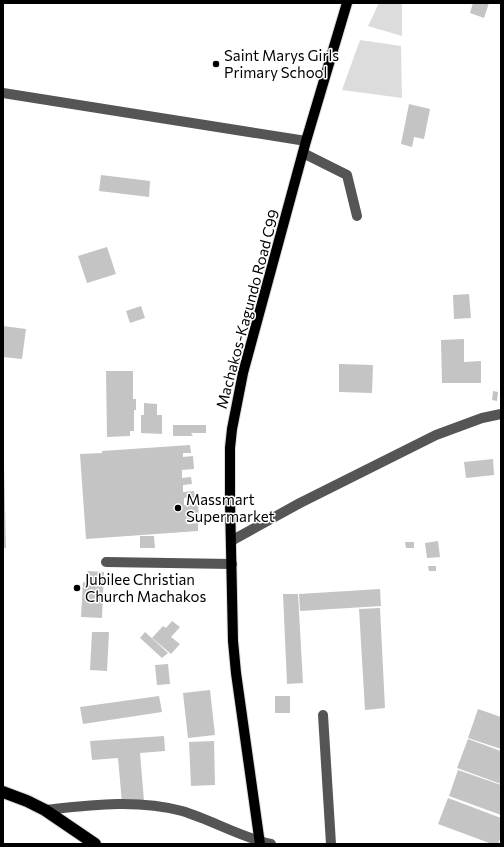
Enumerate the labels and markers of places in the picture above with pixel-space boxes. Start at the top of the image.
place label: Saint Marys Girls Primary School [224,46,339,81]
marker: Saint Marys Girls Primary School [211,59,221,69]
place label: Massmart Supermarket [186,490,275,525]
marker: Massmart Supermarket [173,503,183,513]
place label: Jubilee Christian Church Machakos [85,570,206,605]
marker: Jubilee Christian Church Machakos [72,583,82,593]

